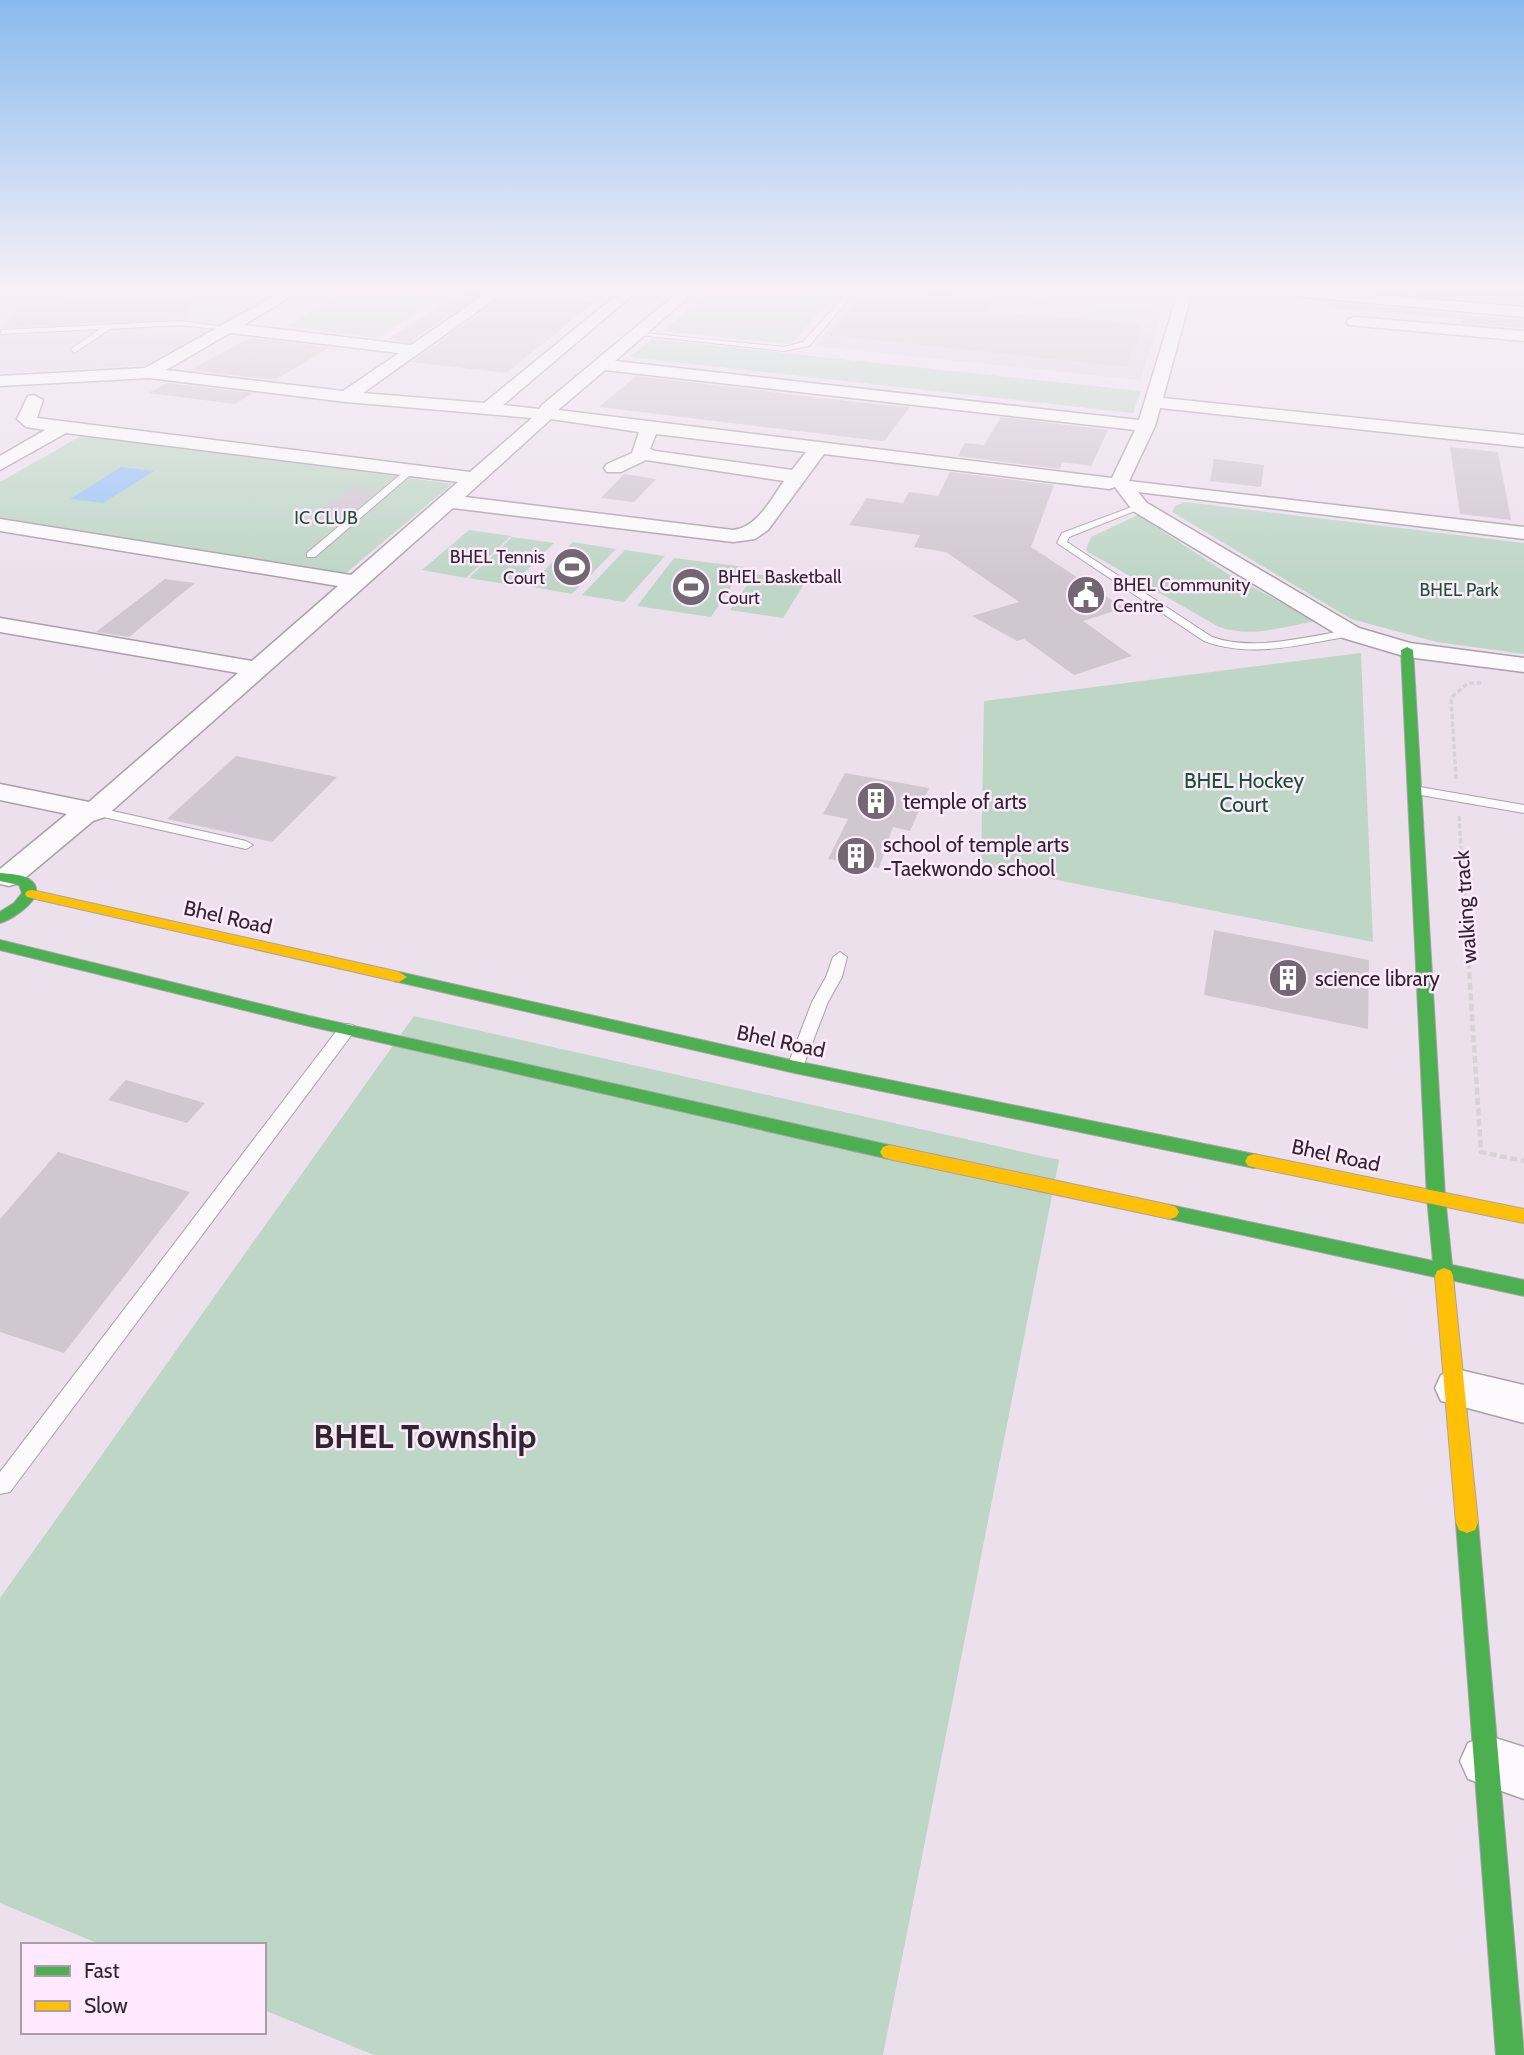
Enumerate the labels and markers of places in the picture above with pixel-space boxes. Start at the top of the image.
place label: BHEL Tennis Court [450,546,545,589]
sports icon: BHEL Tennis Court [551,546,593,588]
sports icon: BHEL Basketball Court [670,566,712,608]
place label: BHEL Basketball Court [718,566,842,609]
public building icon: BHEL Community Centre [1065,574,1107,616]
place label: BHEL Community Centre [1113,574,1250,617]
building icon: temple of arts [855,780,897,822]
place label: temple of arts [903,789,1027,814]
place label: school of temple arts -Taekwondo school [883,832,1069,881]
building icon: school of temple arts -Taekwondo school [835,835,877,877]
building icon: science library [1267,957,1309,999]
place label: science library [1315,966,1440,991]

